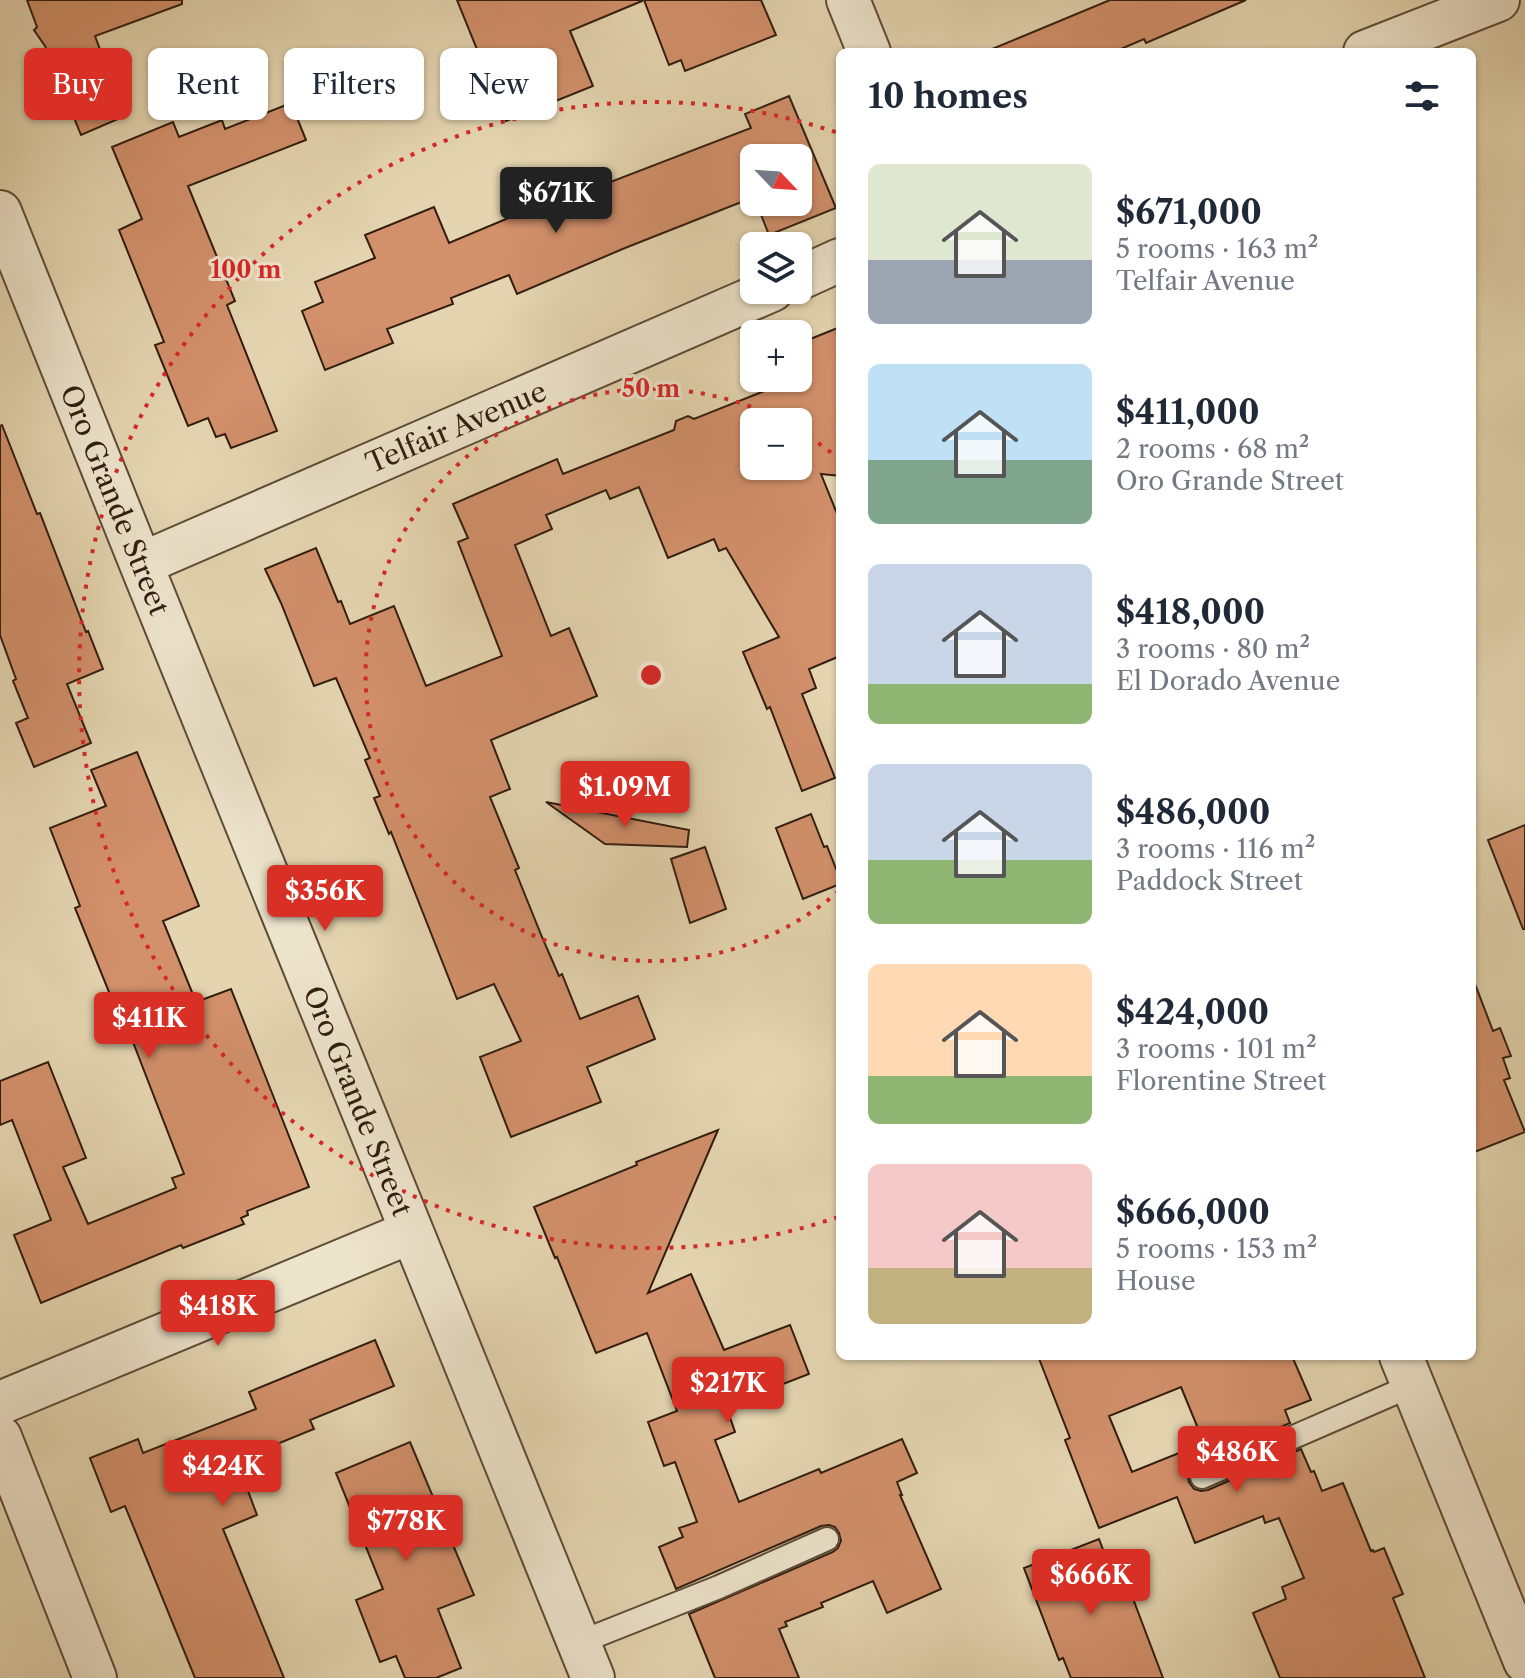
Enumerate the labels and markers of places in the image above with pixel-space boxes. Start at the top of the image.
pin: $671K [500,167,612,235]
centre of rings [637,661,665,689]
pin: $1.09M [560,761,690,829]
pin: $356K [269,865,381,933]
pin: $411K [93,992,205,1060]
pin: $418K [162,1280,274,1348]
pin: $217K [672,1357,784,1425]
pin: $486K [1181,1426,1293,1494]
pin: $424K [167,1440,279,1508]
pin: $778K [350,1495,462,1563]
pin: $666K [1035,1549,1147,1617]

